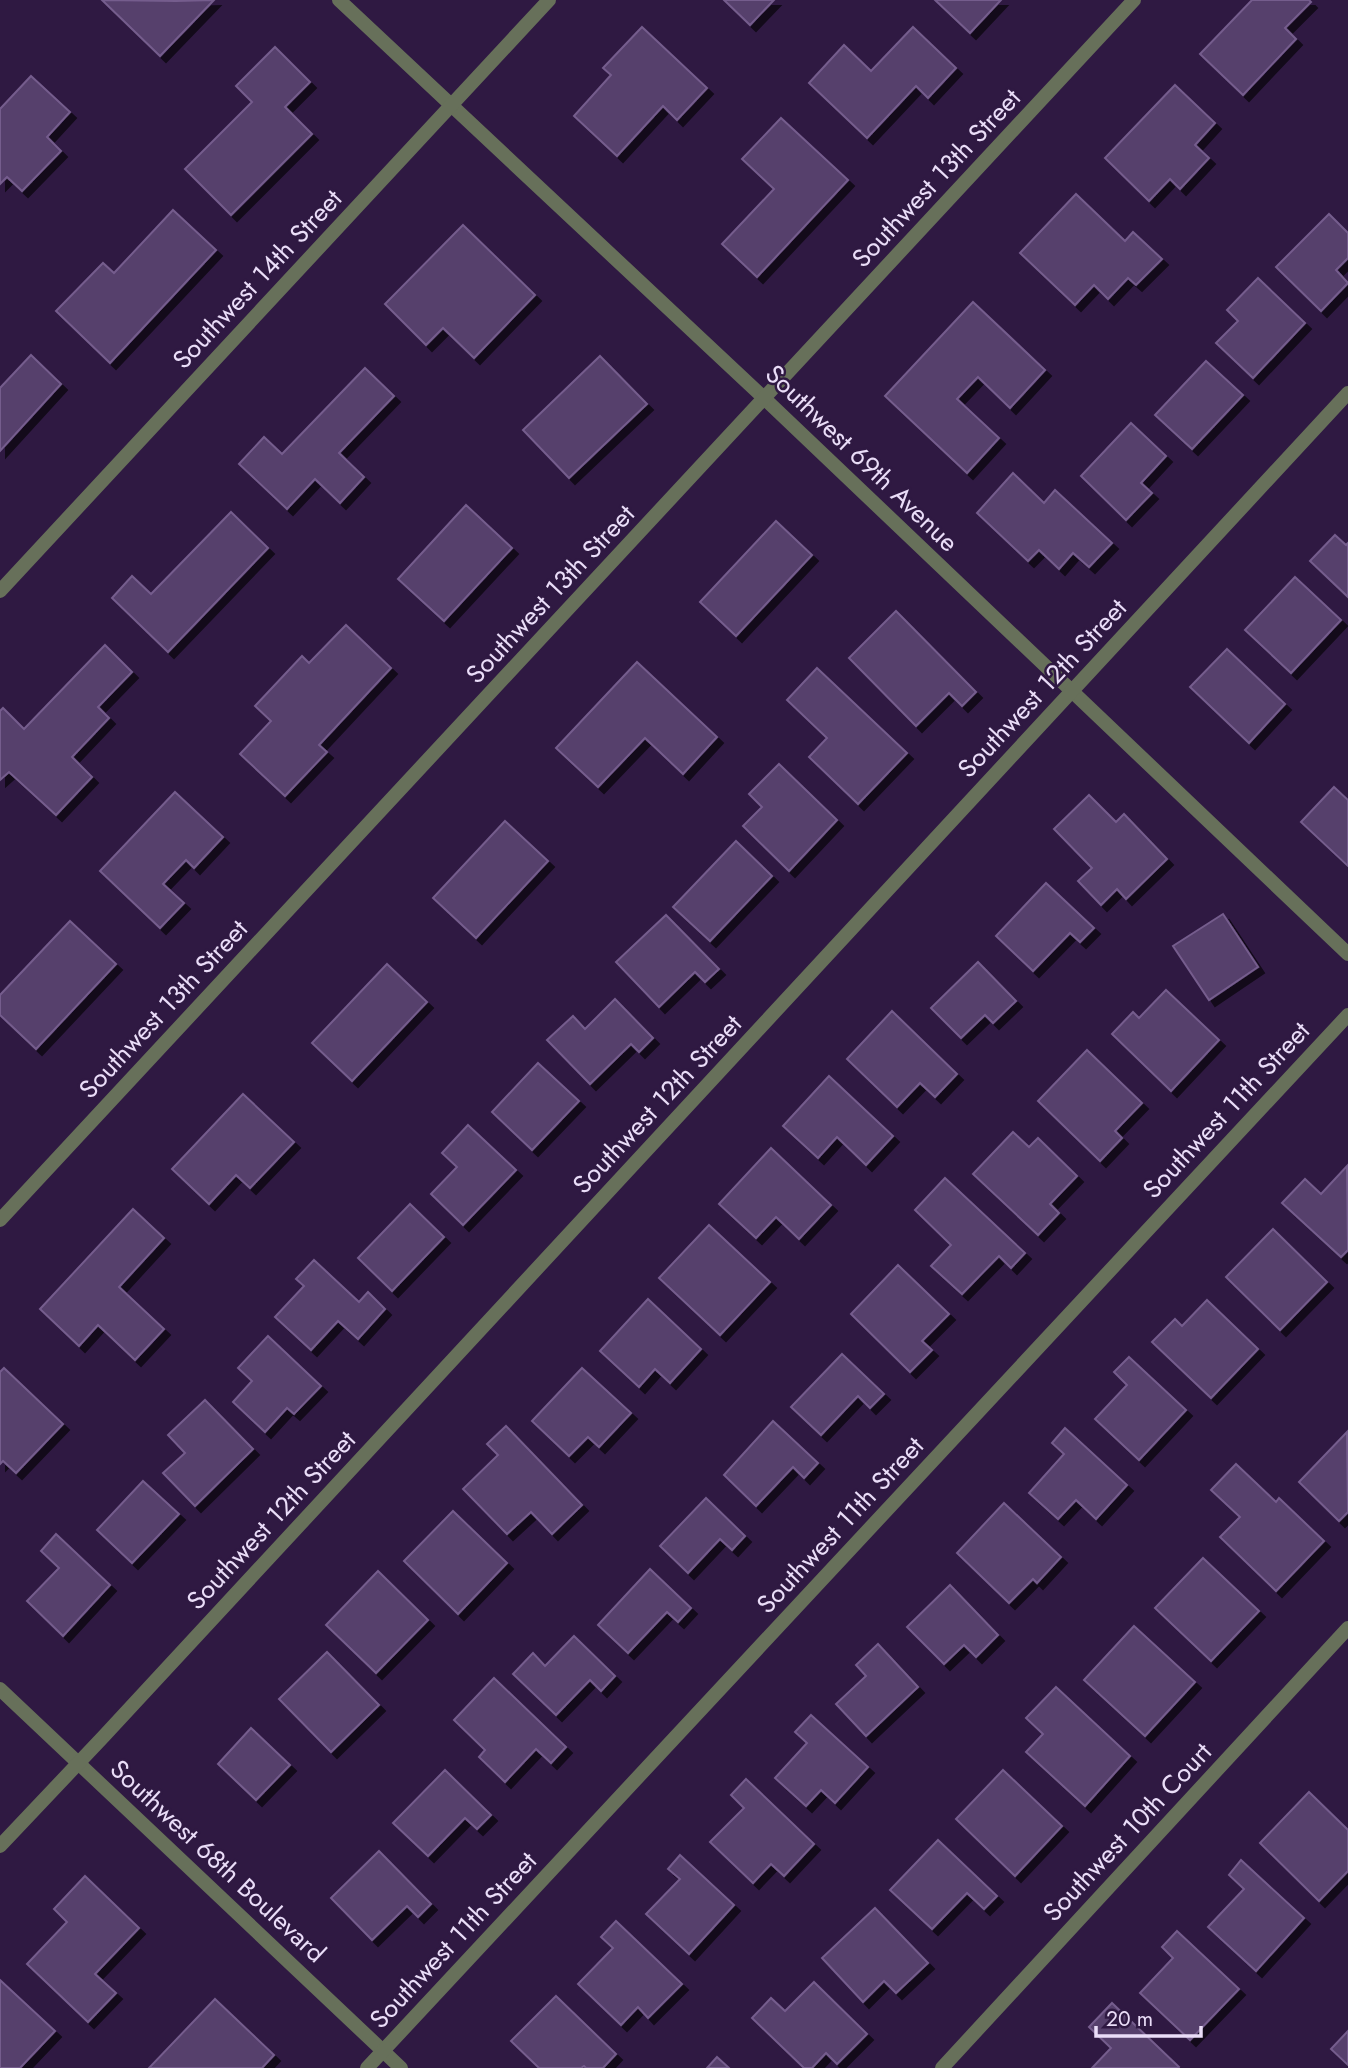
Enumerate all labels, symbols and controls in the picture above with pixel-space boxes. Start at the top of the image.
street label: Southwest 13th Street [843,79,1030,276]
street label: Southwest 14th Street [163,180,351,377]
street label: Southwest 69th Avenue [757,356,967,560]
street label: Southwest 13th Street [457,495,644,692]
street label: Southwest 12th Street [949,589,1136,786]
street label: Southwest 13th Street [70,910,257,1107]
street label: Southwest 12th Street [564,1005,751,1202]
street label: Southwest 11th Street [1134,1012,1319,1207]
street label: Southwest 12th Street [178,1421,365,1618]
street label: Southwest 11th Street [748,1427,933,1622]
street label: Southwest 10th Court [1034,1733,1221,1930]
street label: Southwest 68th Boulevard [102,1751,334,1971]
street label: Southwest 11th Street [361,1842,546,2037]
scale bar [1096,1994,1201,2038]
text: 20 m [1106,2004,1153,2034]

